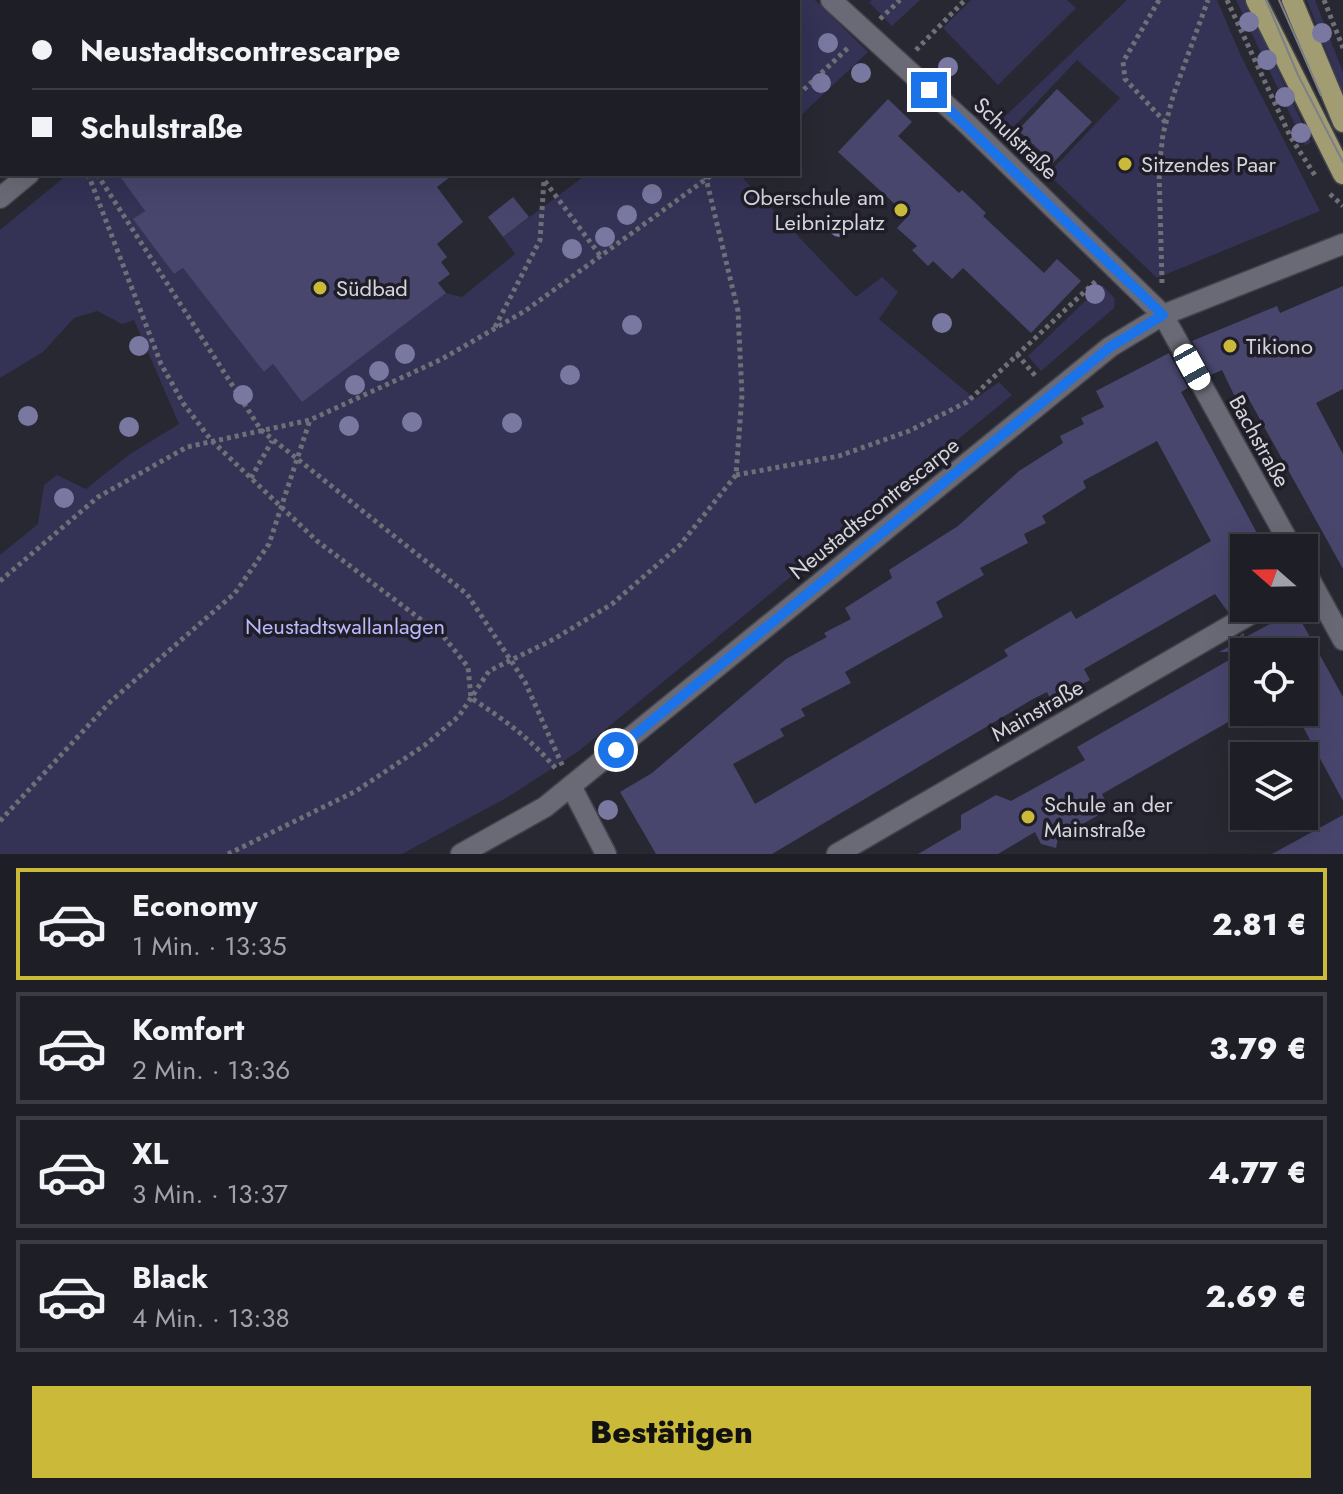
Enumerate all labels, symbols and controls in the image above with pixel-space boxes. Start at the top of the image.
text: Neustadtscontrescarpe [80,29,400,72]
route end [911,72,947,108]
street label: Schulstraße [966,89,1066,187]
text: Schulstraße [80,106,243,149]
place label: Sitzendes Paar [1141,148,1277,180]
marker: Sitzendes Paar [1116,155,1134,173]
place label: Oberschule am Leibnizplatz [743,181,885,238]
marker: Oberschule am Leibnizplatz [892,201,910,219]
place label: Südbad [336,272,408,304]
marker: Südbad [311,279,329,297]
place label: Tikiono [1246,330,1313,362]
marker: Tikiono [1221,337,1239,355]
car [1170,340,1214,394]
street label: Bachstraße [1222,389,1298,493]
street label: Neustadtscontrescarpe [782,429,966,587]
north arrow [1230,534,1318,622]
map controls [1230,534,1318,830]
park label: Neustadtswallanlagen [245,610,445,642]
button: locate [1230,638,1318,726]
street label: Mainstraße [985,671,1089,749]
route start [598,732,634,768]
button: layers [1230,742,1318,830]
place label: Schule an der Mainstraße [1044,788,1173,845]
marker: Schule an der Mainstraße [1019,808,1037,826]
text: Economy [132,884,258,927]
icon: car [36,888,108,960]
text: 2.81 € [1212,903,1307,946]
text: 1 Min. · 13:35 [132,927,287,965]
text: Komfort [132,1008,244,1051]
icon: car [36,1012,108,1084]
text: 3.79 € [1209,1027,1307,1070]
text: 2 Min. · 13:36 [132,1051,290,1089]
text: XL [132,1132,168,1175]
icon: car [36,1136,108,1208]
text: 4.77 € [1208,1151,1307,1194]
text: 3 Min. · 13:37 [132,1175,288,1213]
text: Black [132,1256,208,1299]
icon: car [36,1260,108,1332]
text: 2.69 € [1206,1275,1307,1318]
text: 4 Min. · 13:38 [132,1299,290,1337]
button: Bestätigen [32,1386,1311,1478]

